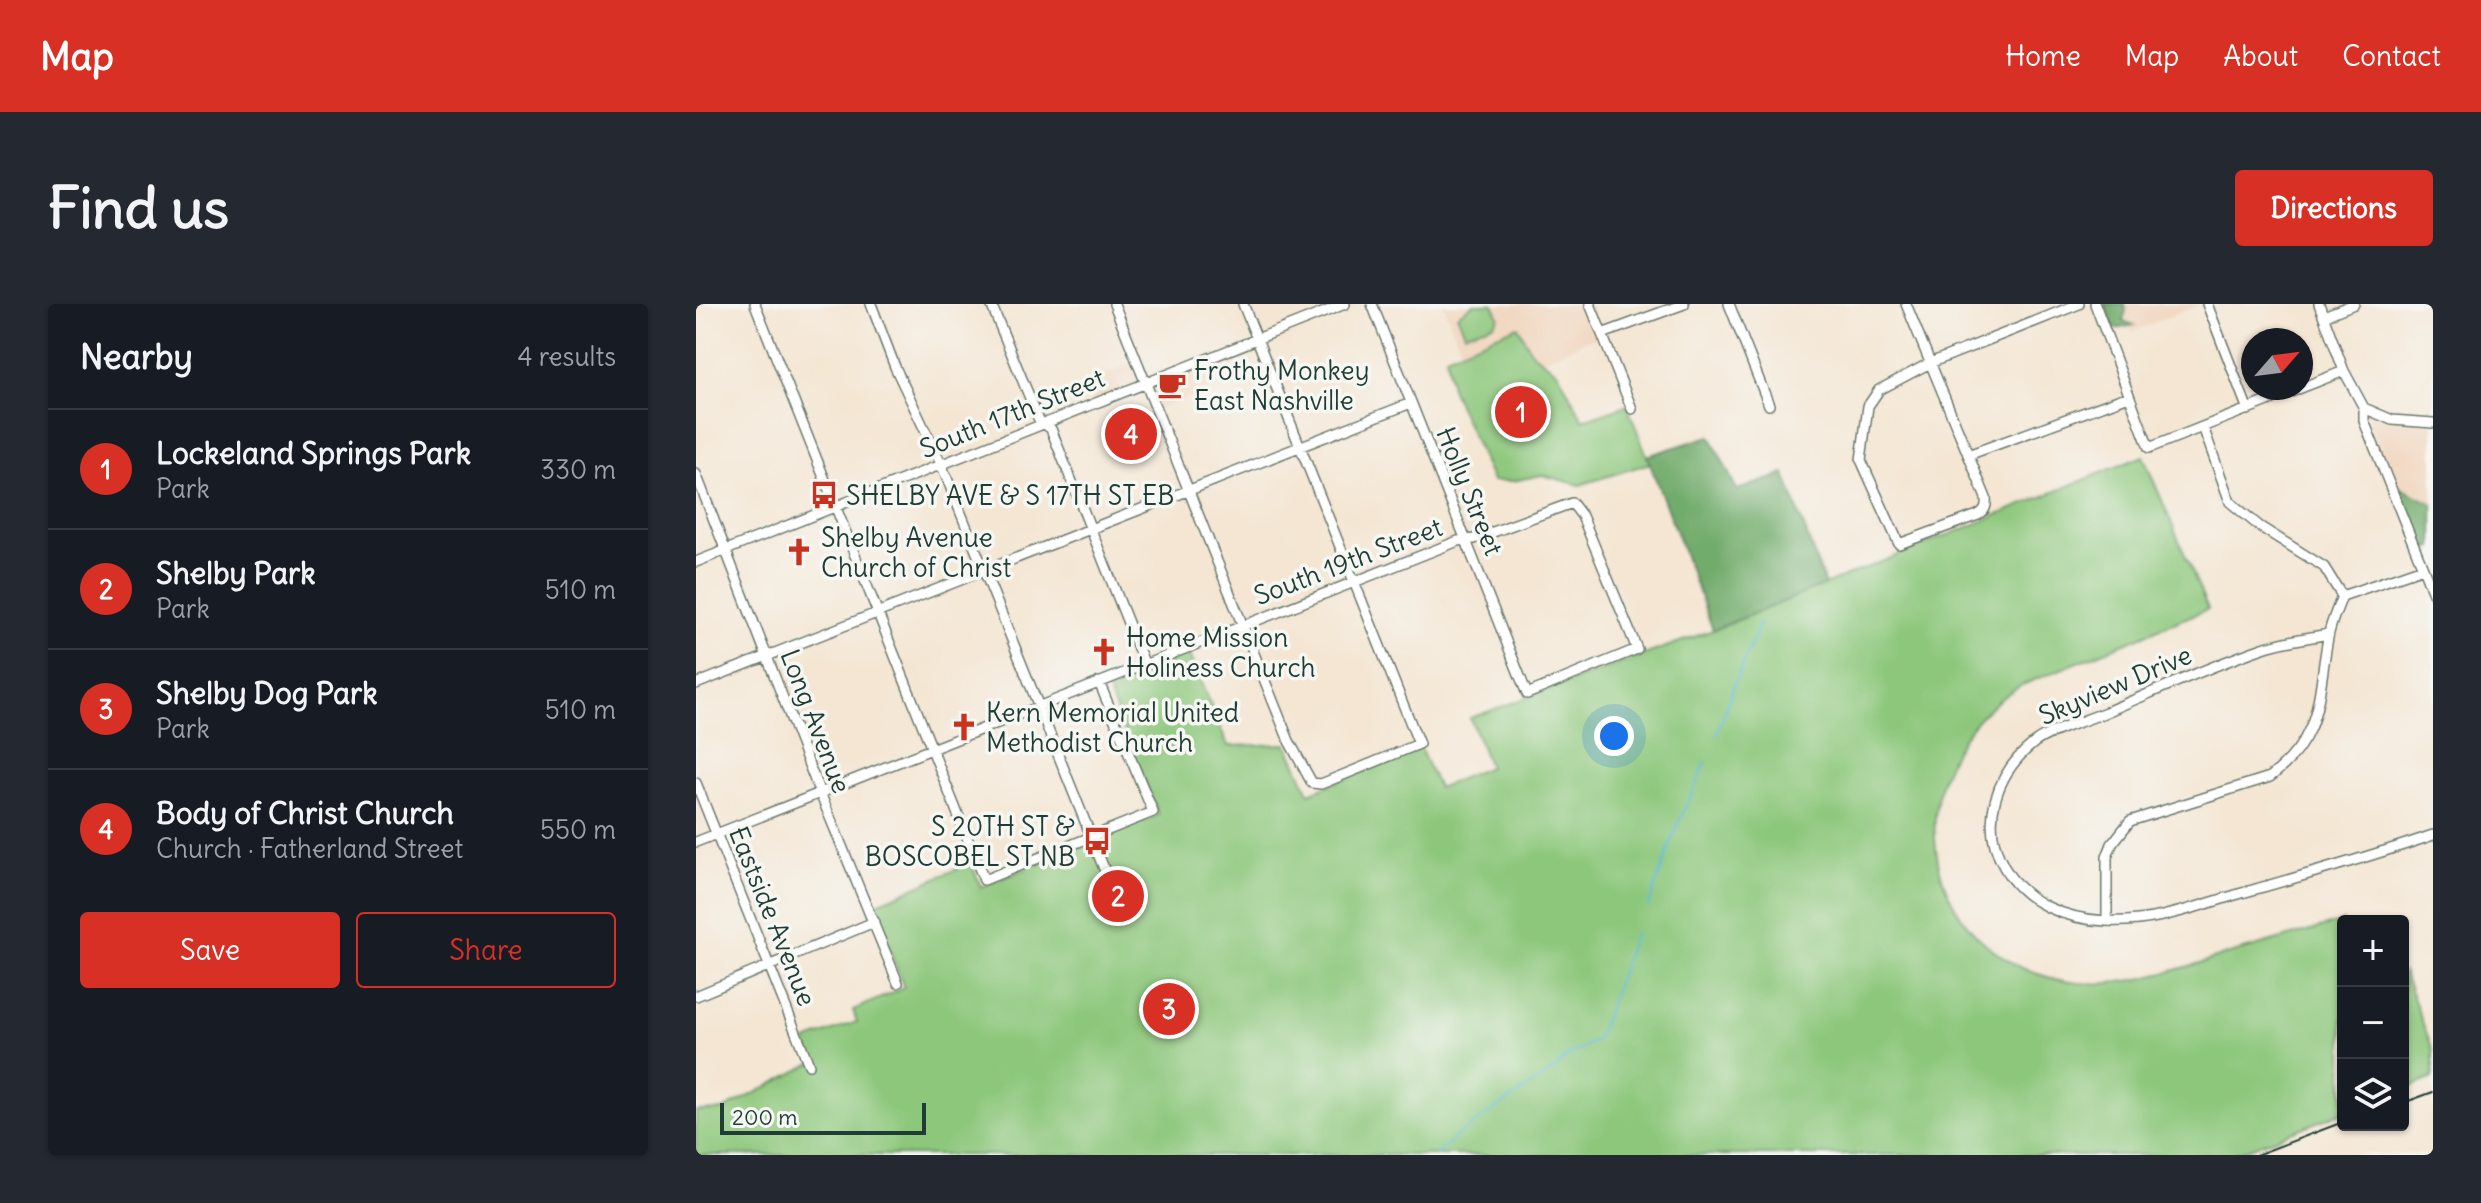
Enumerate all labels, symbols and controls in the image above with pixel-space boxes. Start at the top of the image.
text: Map [40,33,114,80]
text: Home [2005,38,2081,74]
text: Map [2125,38,2179,74]
text: About [2223,38,2298,74]
text: Contact [2342,38,2441,74]
button: Directions [2235,170,2433,246]
text: Find us [48,173,229,243]
north arrow [2241,328,2313,400]
text: Nearby [80,335,193,378]
text: 4 results [518,340,616,373]
place label: Frothy Monkey East Nashville [1194,354,1369,417]
street label: South 17th Street [915,361,1110,465]
cafe icon: Frothy Monkey East Nashville [1157,370,1187,400]
pin: 1 [1495,382,1547,442]
pin: 4 [1105,404,1157,464]
street label: Holly Street [1429,422,1511,560]
text: Lockeland Springs Park [156,434,471,472]
text: 1 [101,453,111,486]
text: 330 m [540,453,616,486]
text: Park [156,472,210,505]
place label: SHELBY AVE & S 17TH ST EB [846,479,1174,512]
bus stop icon: SHELBY AVE & S 17TH ST EB [809,480,839,510]
street label: South 19th Street [1249,510,1447,612]
place label: Shelby Avenue Church of Christ [821,521,1011,584]
church icon: Shelby Avenue Church of Christ [784,537,814,567]
text: Shelby Park [156,554,316,592]
text: 2 [99,573,113,606]
text: 510 m [545,573,616,606]
text: Park [156,592,210,625]
place label: Home Mission Holiness Church [1126,621,1316,684]
church icon: Home Mission Holiness Church [1089,637,1119,667]
street label: Skyview Drive [2034,638,2196,732]
street label: Long Avenue [773,644,859,798]
text: Shelby Dog Park [156,674,378,712]
text: 3 [99,693,113,726]
text: 510 m [545,693,616,726]
place label: Kern Memorial United Methodist Church [986,696,1239,759]
text: Park [156,712,210,745]
church icon: Kern Memorial United Methodist Church [949,712,979,742]
your location [1594,716,1634,756]
text: Body of Christ Church [156,794,454,832]
place label: S 20TH ST & BOSCOBEL ST NB [865,810,1075,873]
text: 4 [98,813,114,846]
text: 550 m [540,813,616,846]
street label: Eastside Avenue [722,821,824,1011]
bus stop icon: S 20TH ST & BOSCOBEL ST NB [1082,826,1112,856]
text: Church · Fatherland Street [156,832,463,865]
pin: 2 [1092,866,1144,926]
button: Save [80,912,340,988]
button: Share [356,912,616,988]
map controls [2337,915,2409,1131]
button: + [2337,915,2409,987]
pin: 3 [1143,979,1195,1039]
button: − [2337,987,2409,1059]
button: layers [2337,1059,2409,1131]
scale bar [720,1099,926,1135]
text: 200 m [732,1103,798,1131]

